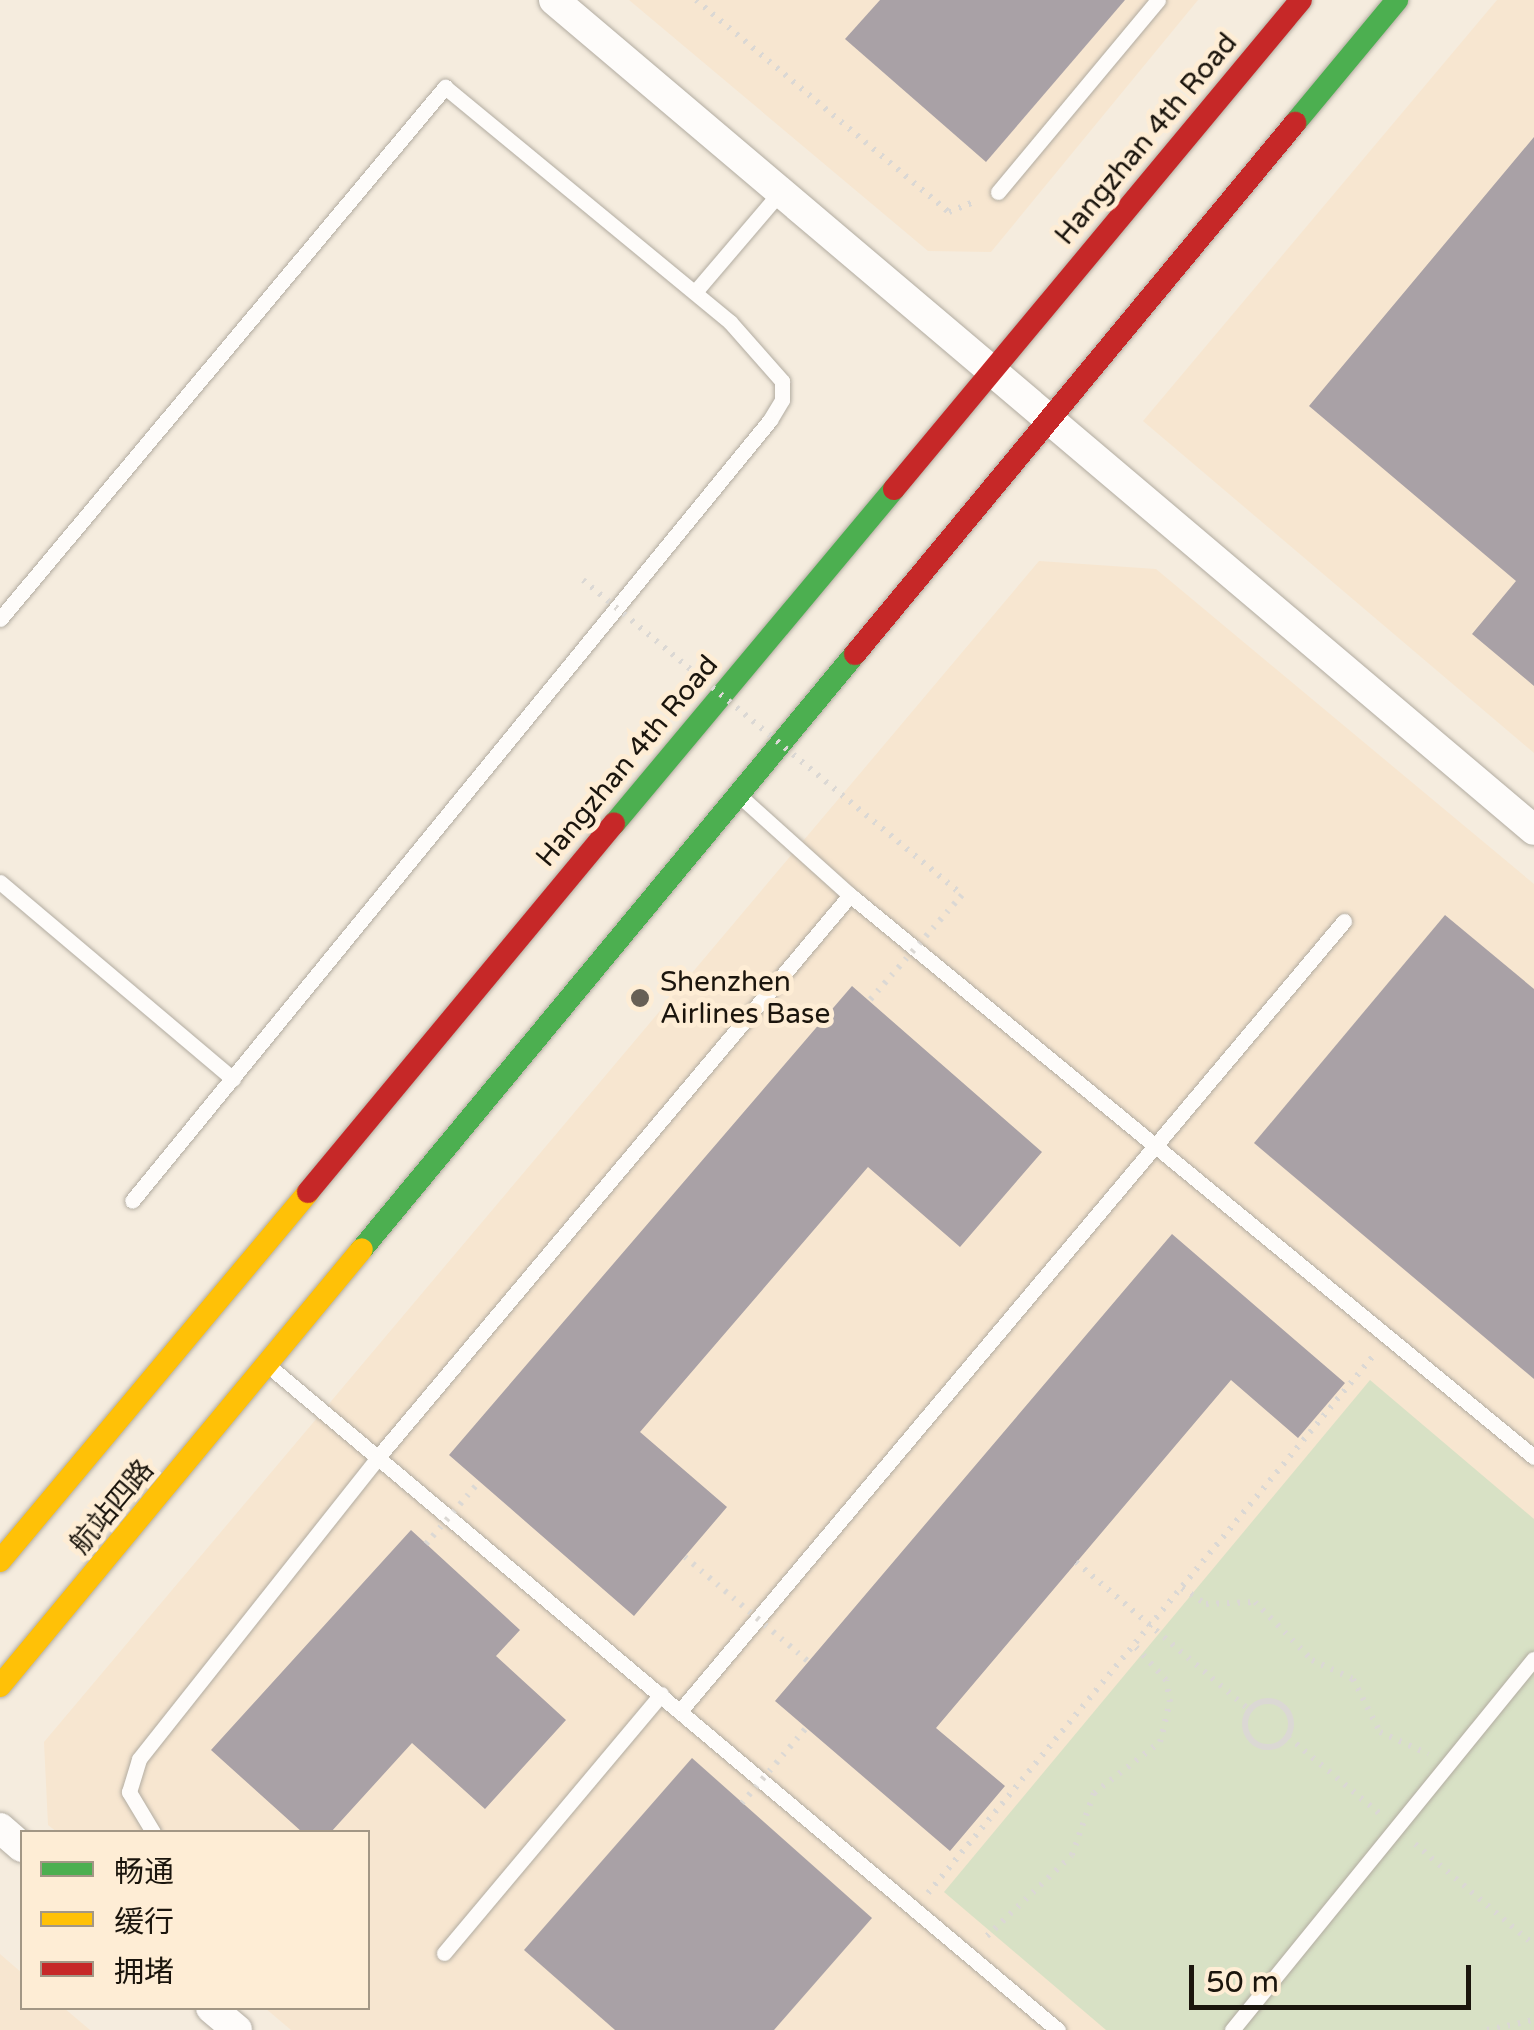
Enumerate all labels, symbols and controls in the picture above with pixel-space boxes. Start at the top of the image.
street label: Hangzhan 4th Road [1048,26,1244,252]
street label: Hangzhan 4th Road [529,648,725,874]
place label: Shenzhen Airlines Base [660,965,830,1031]
marker: Shenzhen Airlines Base [629,987,651,1009]
street label: 航站四路 [63,1453,161,1561]
legend [20,1830,370,2010]
text: 畅通 [114,1854,174,1891]
text: 缓行 [114,1904,174,1941]
scale bar [1194,1945,1476,2007]
text: 拥堵 [114,1954,174,1991]
text: 50 m [1206,1964,1279,2001]

